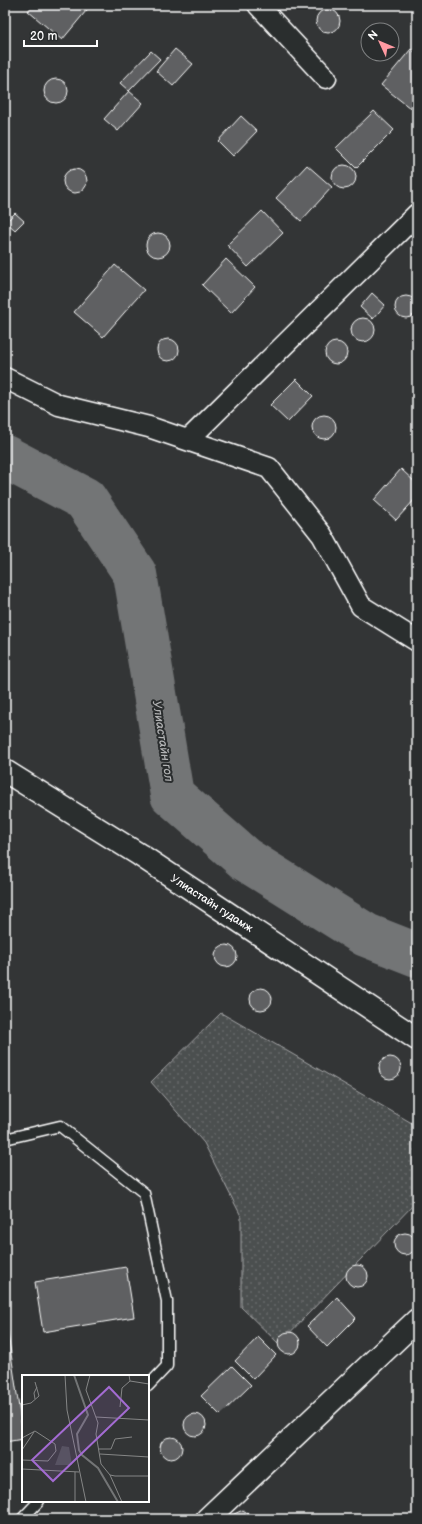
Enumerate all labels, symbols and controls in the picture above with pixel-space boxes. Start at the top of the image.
scale bar [24,22,97,48]
north arrow [360,22,400,62]
text: N [366,28,381,43]
text: 20 m [30,29,57,44]
water label: Улиастайн гол [149,700,176,783]
street label: Улиастайн гудамж [168,872,256,935]
inset map [22,1375,149,1502]

